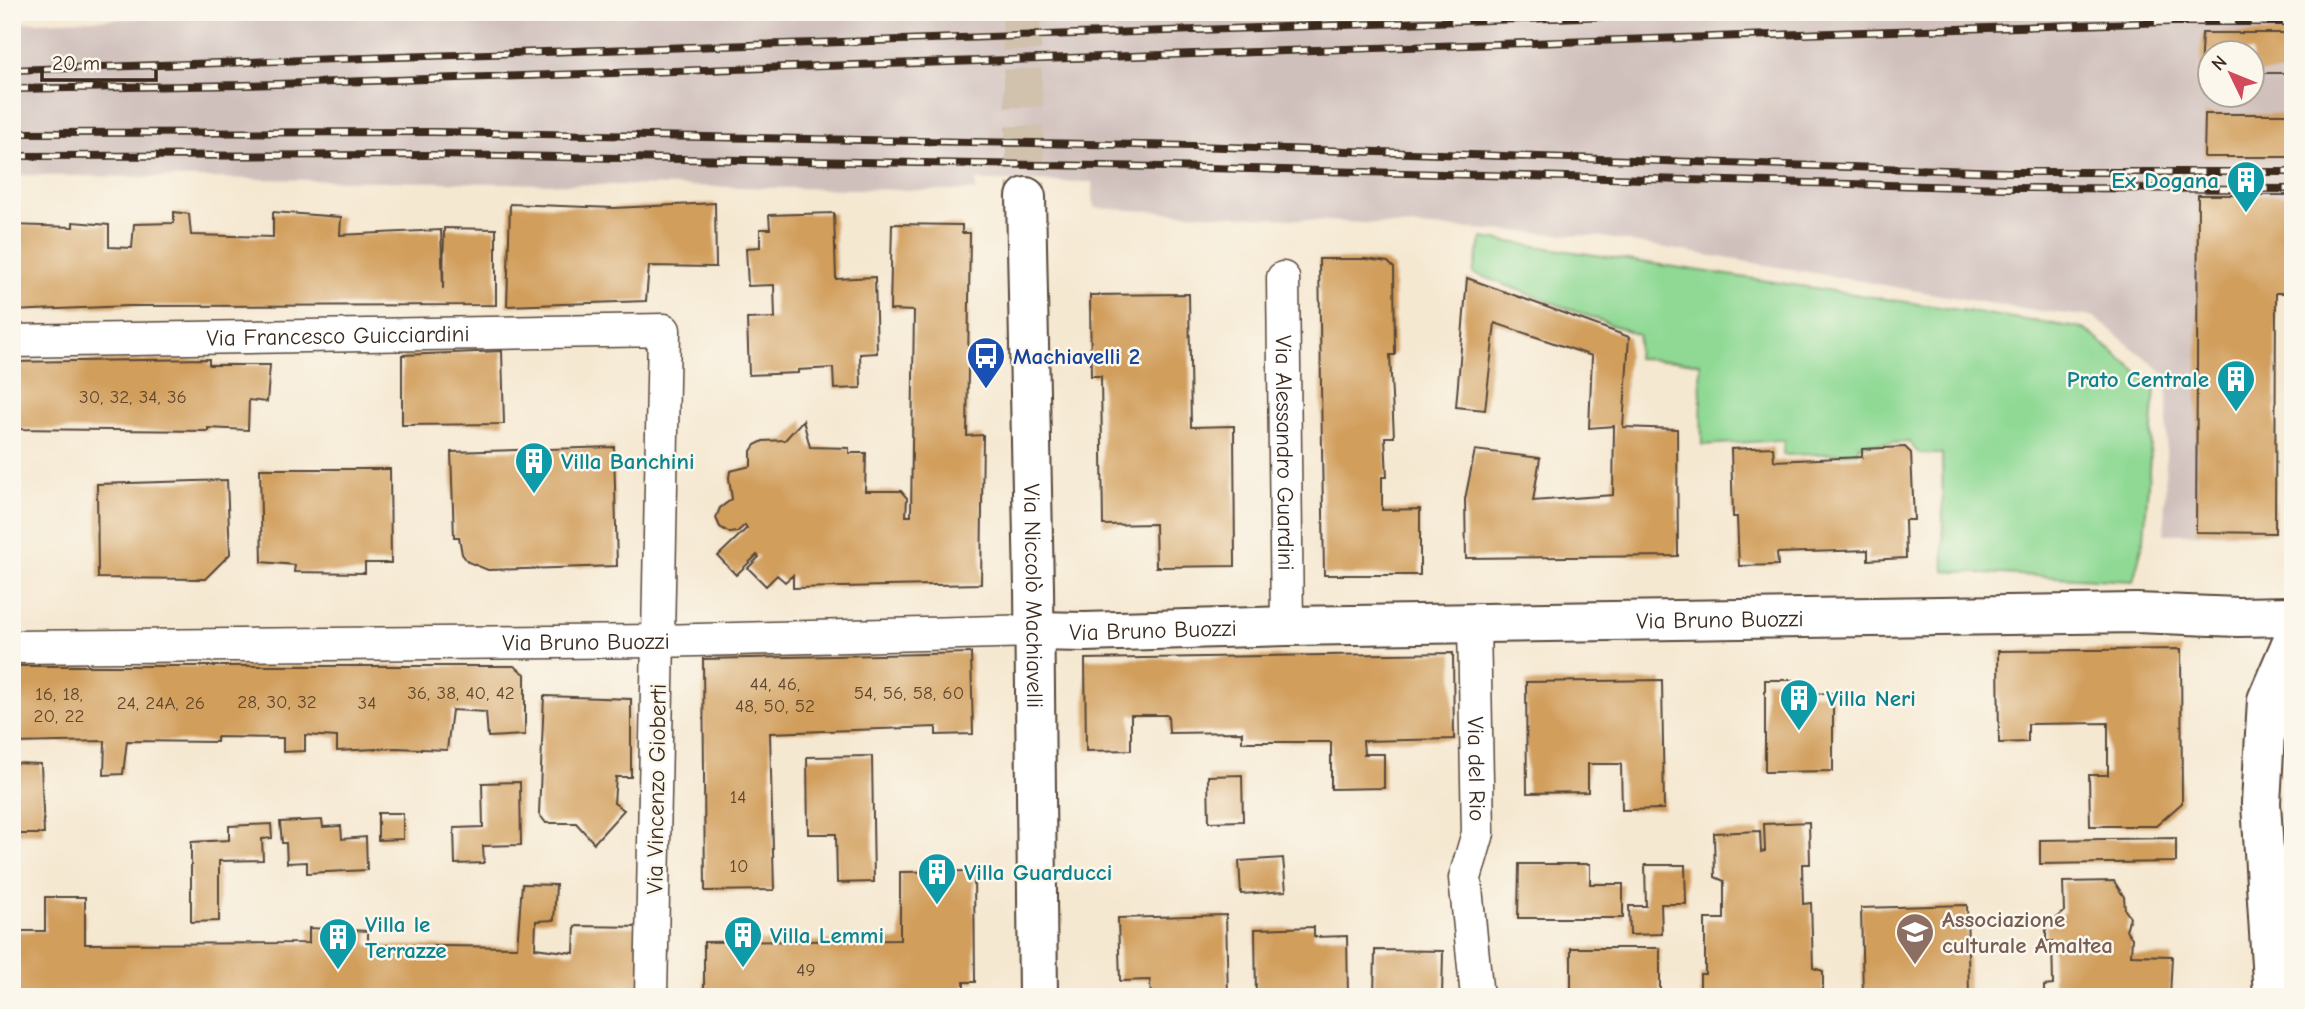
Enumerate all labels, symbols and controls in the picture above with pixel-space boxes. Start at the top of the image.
scale bar [42,38,156,82]
north arrow [2196,38,2266,108]
text: 20 m [52,51,100,75]
text: N [2207,51,2232,75]
building icon: Ex Dogana [2225,159,2267,214]
place label: Ex Dogana [2111,167,2219,194]
street label: Via Francesco Guicciardini [206,320,470,352]
bus stop icon: Machiavelli 2 [965,335,1007,390]
street label: Via Alessandro Guardini [1270,335,1299,571]
place label: Machiavelli 2 [1013,343,1140,370]
building icon: Prato Centrale [2215,358,2257,413]
place label: Prato Centrale [2067,366,2209,393]
house number: 30, 32, 34, 36 [79,386,187,408]
building icon: Villa Banchini [513,440,555,495]
place label: Villa Banchini [561,448,695,475]
street label: Via Niccolò Machiavelli [1018,483,1048,708]
street label: Via Bruno Buozzi [1636,605,1804,635]
street label: Via Bruno Buozzi [1069,614,1237,646]
street label: Via Bruno Buozzi [502,628,670,656]
house number: 44, 46, 48, 50, 52 [735,673,815,717]
building icon: Villa Neri [1778,677,1820,732]
house number: 36, 38, 40, 42 [407,682,515,704]
house number: 54, 56, 58, 60 [854,682,964,704]
house number: 16, 18, 20, 22 [34,683,84,727]
street label: Via Vincenzo Gioberti [641,683,672,895]
place label: Villa Neri [1826,685,1916,712]
house number: 28, 30, 32 [237,691,317,713]
house number: 24, 24A, 26 [117,692,205,714]
house number: 34 [358,692,376,714]
street label: Via del Rio [1462,716,1491,822]
house number: 14 [730,786,746,808]
building icon: Villa Guarducci [916,851,958,906]
house number: 10 [729,855,749,877]
place label: Villa Guarducci [964,859,1112,886]
place label: Associazione culturale Amaltea [1942,906,2113,959]
place label: Villa le Terrazze [365,911,447,964]
school or university icon: Associazione culturale Amaltea [1894,911,1936,966]
building icon: Villa Lemmi [722,914,764,969]
building icon: Villa le Terrazze [317,916,359,971]
place label: Villa Lemmi [770,922,884,949]
house number: 49 [796,959,816,981]

